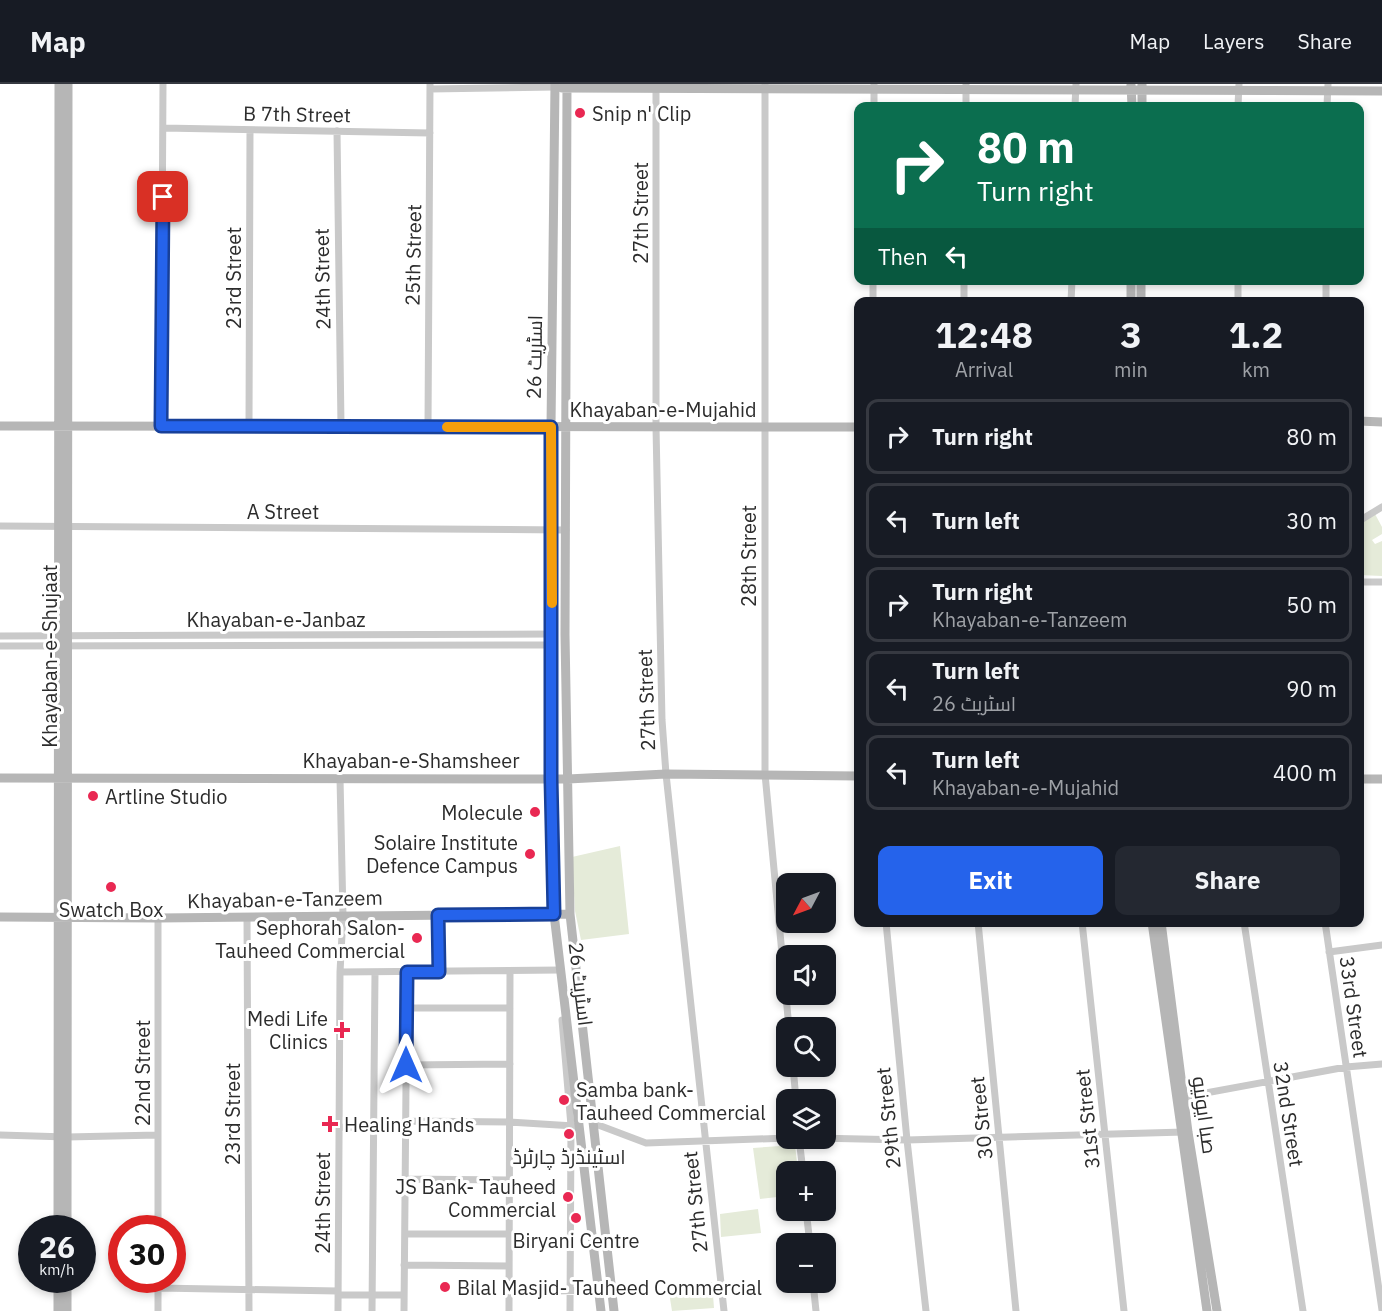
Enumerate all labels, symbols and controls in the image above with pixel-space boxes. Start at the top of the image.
text: Map [30,23,86,60]
text: Map [1130,27,1170,55]
text: Layers [1203,27,1265,55]
text: Share [1298,27,1352,55]
street label: B 7th Street [243,100,351,128]
place label: Snip n' Clip [592,100,691,127]
marker: Snip n' Clip [573,106,587,120]
text: 80 m [977,120,1075,175]
icon: right [878,126,956,204]
street label: 27th Street [627,162,654,264]
pin [137,171,188,222]
text: Turn right [977,173,1094,208]
icon: arrive [146,180,179,213]
street label: 25th Street [399,204,427,306]
street label: 23rd Street [220,227,247,329]
street label: 24th Street [308,228,336,330]
icon: left [940,240,973,273]
text: Then [878,242,928,271]
text: 12:48 [935,311,1033,358]
text: 3 [1120,311,1142,358]
text: 1.2 [1229,311,1283,358]
street label: اسٹریٹ 26 [520,315,548,399]
text: Arrival [955,356,1013,383]
text: min [1114,356,1148,383]
text: km [1242,356,1270,383]
street label: Khayaban-e-Mujahid [569,396,757,423]
icon: right [881,420,914,453]
text: Turn right [932,422,1033,451]
text: 80 m [1286,422,1337,451]
street label: A Street [247,498,319,525]
icon: left [881,504,914,537]
street label: 28th Street [735,505,762,607]
text: Turn left [932,506,1020,535]
text: 30 m [1286,506,1337,535]
street label: Khayaban-e-Shujaat [36,564,63,748]
text: Turn right [932,577,1033,606]
icon: right [881,588,914,621]
text: 50 m [1286,590,1337,619]
street label: Khayaban-e-Janbaz [186,606,366,633]
text: Khayaban-e-Tanzeem [932,606,1128,633]
street label: 27th Street [631,649,661,751]
text: Turn left [932,656,1020,685]
icon: left [881,672,914,705]
text: 90 m [1286,674,1337,703]
text: اسٹریٹ 26 [932,690,1016,717]
text: Turn left [932,745,1020,774]
street label: Khayaban-e-Shamsheer [302,747,520,774]
icon: left [881,756,914,789]
text: 400 m [1273,758,1337,787]
text: Khayaban-e-Mujahid [932,774,1119,801]
place label: Artline Studio [105,783,228,810]
marker: Artline Studio [86,789,100,803]
place label: Molecule [441,799,523,826]
marker: Molecule [528,805,542,819]
place label: Solaire Institute Defence Campus [366,829,518,879]
button: Exit [878,846,1103,915]
button: Share [1115,846,1340,915]
marker: Solaire Institute Defence Campus [523,847,537,861]
north arrow [776,873,836,933]
map controls [776,873,836,1293]
marker: Swatch Box [104,880,118,894]
street label: Khayaban-e-Tanzeem [187,884,383,914]
place label: Swatch Box [59,896,163,923]
place label: Sephorah Salon- Tauheed Commercial [215,914,405,964]
marker: Sephorah Salon- Tauheed Commercial [410,931,424,945]
street label: اسٹریٹ 26 [562,941,600,1027]
button: sound [776,945,836,1005]
street label: 33rd Street [1334,954,1374,1060]
place label: Medi Life Clinics [247,1005,328,1055]
button: search [776,1017,836,1077]
street label: 22nd Street [129,1020,156,1126]
marker: Medi Life Clinics [333,1021,351,1039]
position arrow [374,1033,438,1097]
street label: 32nd Street [1267,1059,1311,1169]
street label: 23rd Street [219,1063,246,1165]
street label: 29th Street [869,1066,907,1170]
street label: 31st Street [1068,1068,1106,1170]
street label: 30 Street [963,1075,999,1161]
street label: صبا ایونیو [1186,1075,1224,1155]
place label: Samba bank- Tauheed Commercial [576,1076,766,1126]
button: layers [776,1089,836,1149]
marker: Samba bank- Tauheed Commercial [557,1093,571,1107]
place label: Healing Hands [344,1111,474,1138]
marker: Healing Hands [321,1115,339,1133]
marker: اسٹینڈرڈ چارٹرڈ [562,1127,576,1141]
place label: اسٹینڈرڈ چارٹرڈ [512,1143,626,1170]
street label: 27th Street [676,1150,714,1254]
street label: 24th Street [309,1152,336,1254]
button: + [776,1161,836,1221]
place label: JS Bank- Tauheed Commercial [395,1173,556,1223]
marker: JS Bank- Tauheed Commercial [561,1190,575,1204]
marker: Biryani Centre [569,1211,583,1225]
speed limit sign: 30 [108,1215,186,1293]
text: 26 [39,1227,75,1266]
place label: Biryani Centre [512,1227,640,1254]
button: − [776,1233,836,1293]
text: km/h [39,1260,75,1279]
place label: Bilal Masjid- Tauheed Commercial [457,1274,762,1301]
marker: Bilal Masjid- Tauheed Commercial [438,1280,452,1294]

